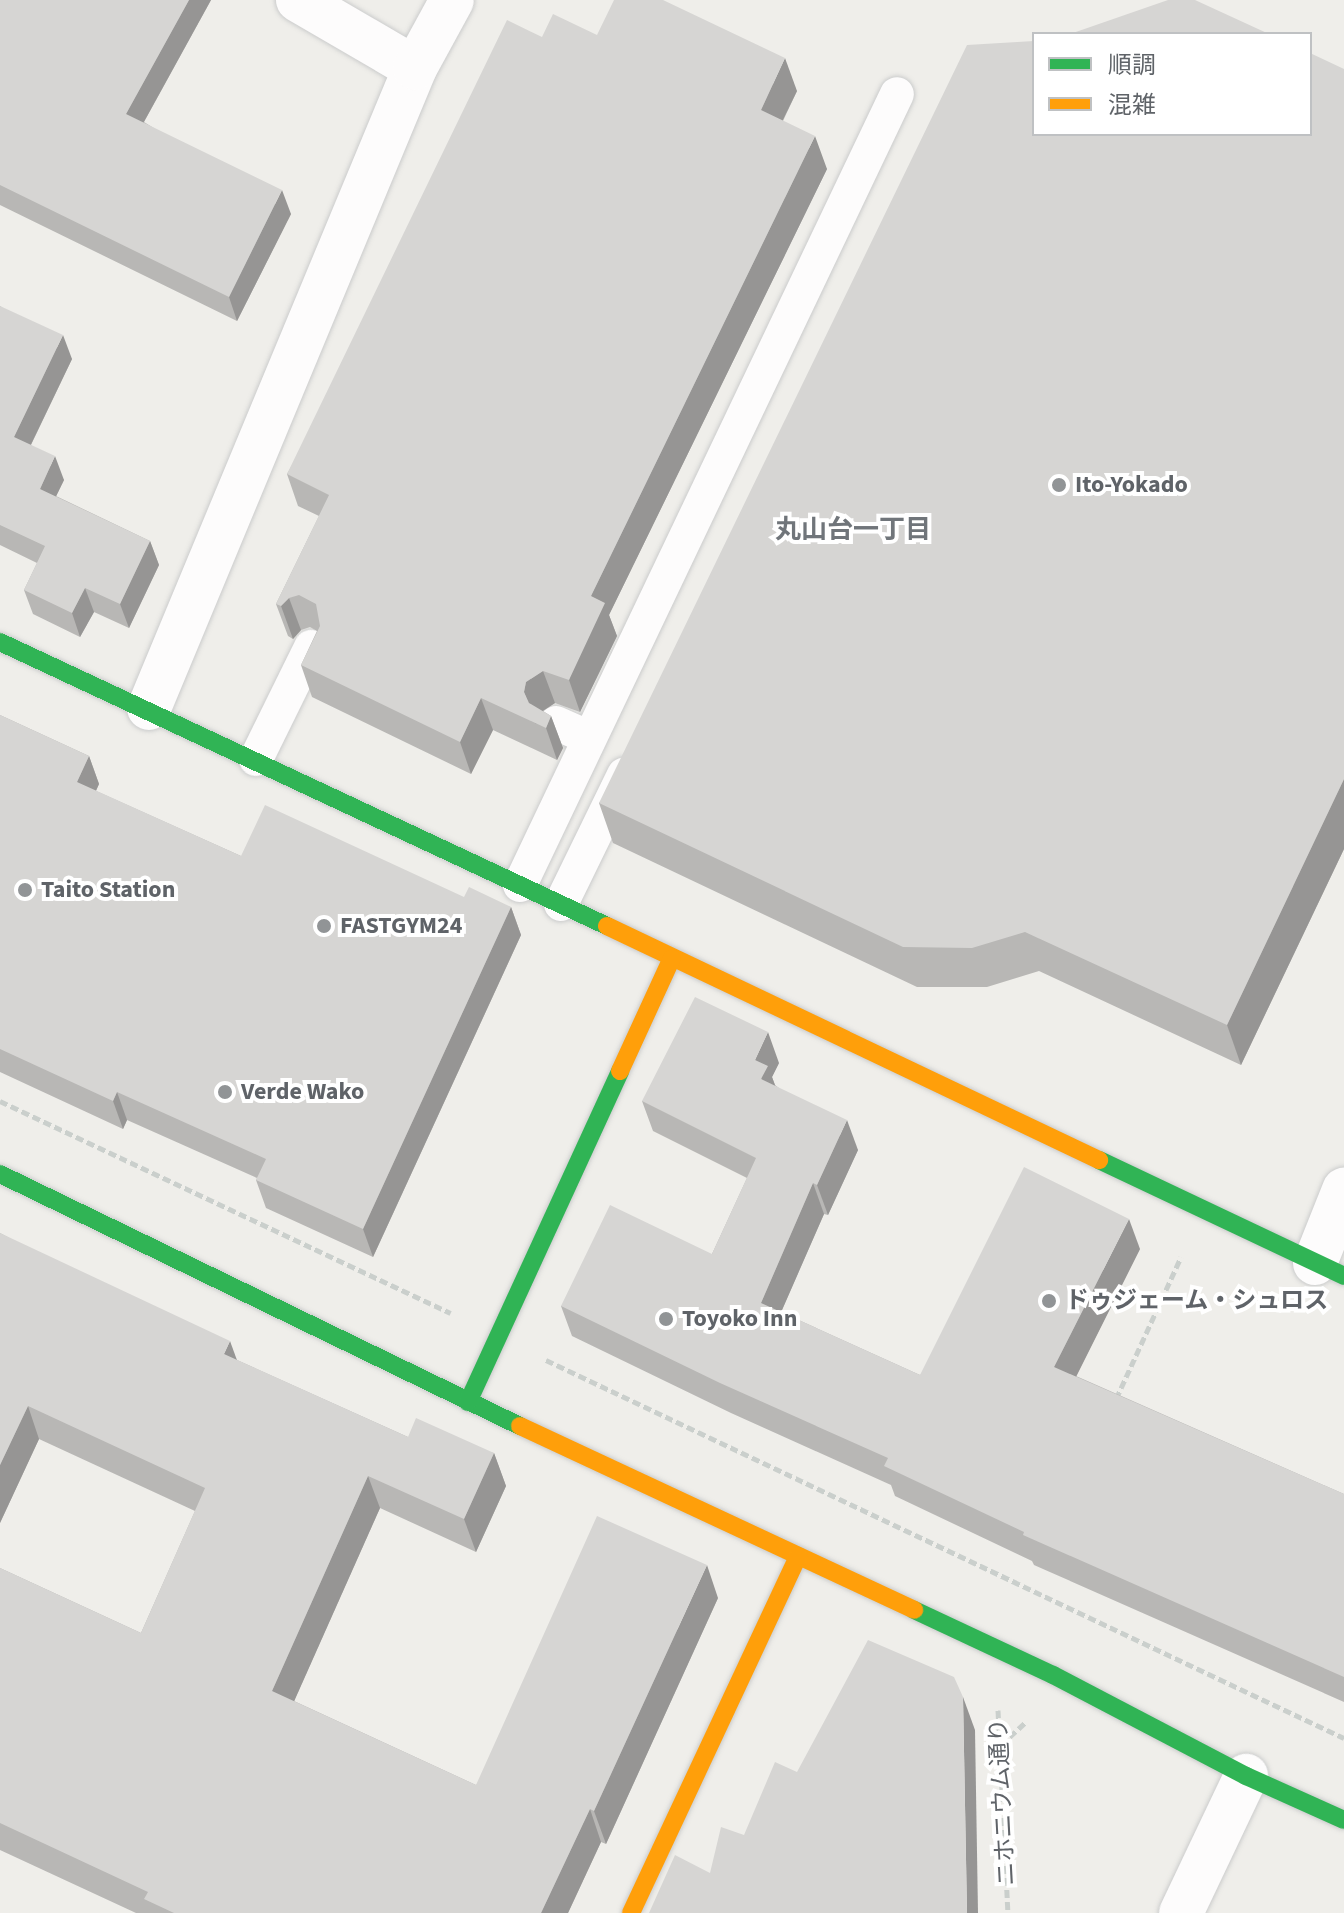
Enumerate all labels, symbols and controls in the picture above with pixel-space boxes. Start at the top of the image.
legend [1032,32,1312,136]
text: 順調 [1108,48,1156,83]
text: 混雑 [1108,88,1156,123]
place label: Ito-Yokado [1075,471,1188,499]
marker: Ito-Yokado [1050,476,1068,494]
district label: 丸山台一丁目 [775,514,931,546]
place label: Taito Station [41,876,175,904]
marker: Taito Station [16,881,34,899]
place label: FASTGYM24 [340,912,462,940]
marker: FASTGYM24 [315,917,333,935]
place label: Verde Wako [241,1078,364,1106]
marker: Verde Wako [216,1083,234,1101]
place label: ドゥジェーム・シュロス [1065,1287,1329,1315]
marker: ドゥジェーム・シュロス [1040,1292,1058,1310]
place label: Toyoko Inn [682,1305,798,1333]
marker: Toyoko Inn [657,1310,675,1328]
street label: ニホニウム通り [984,1717,1022,1887]

